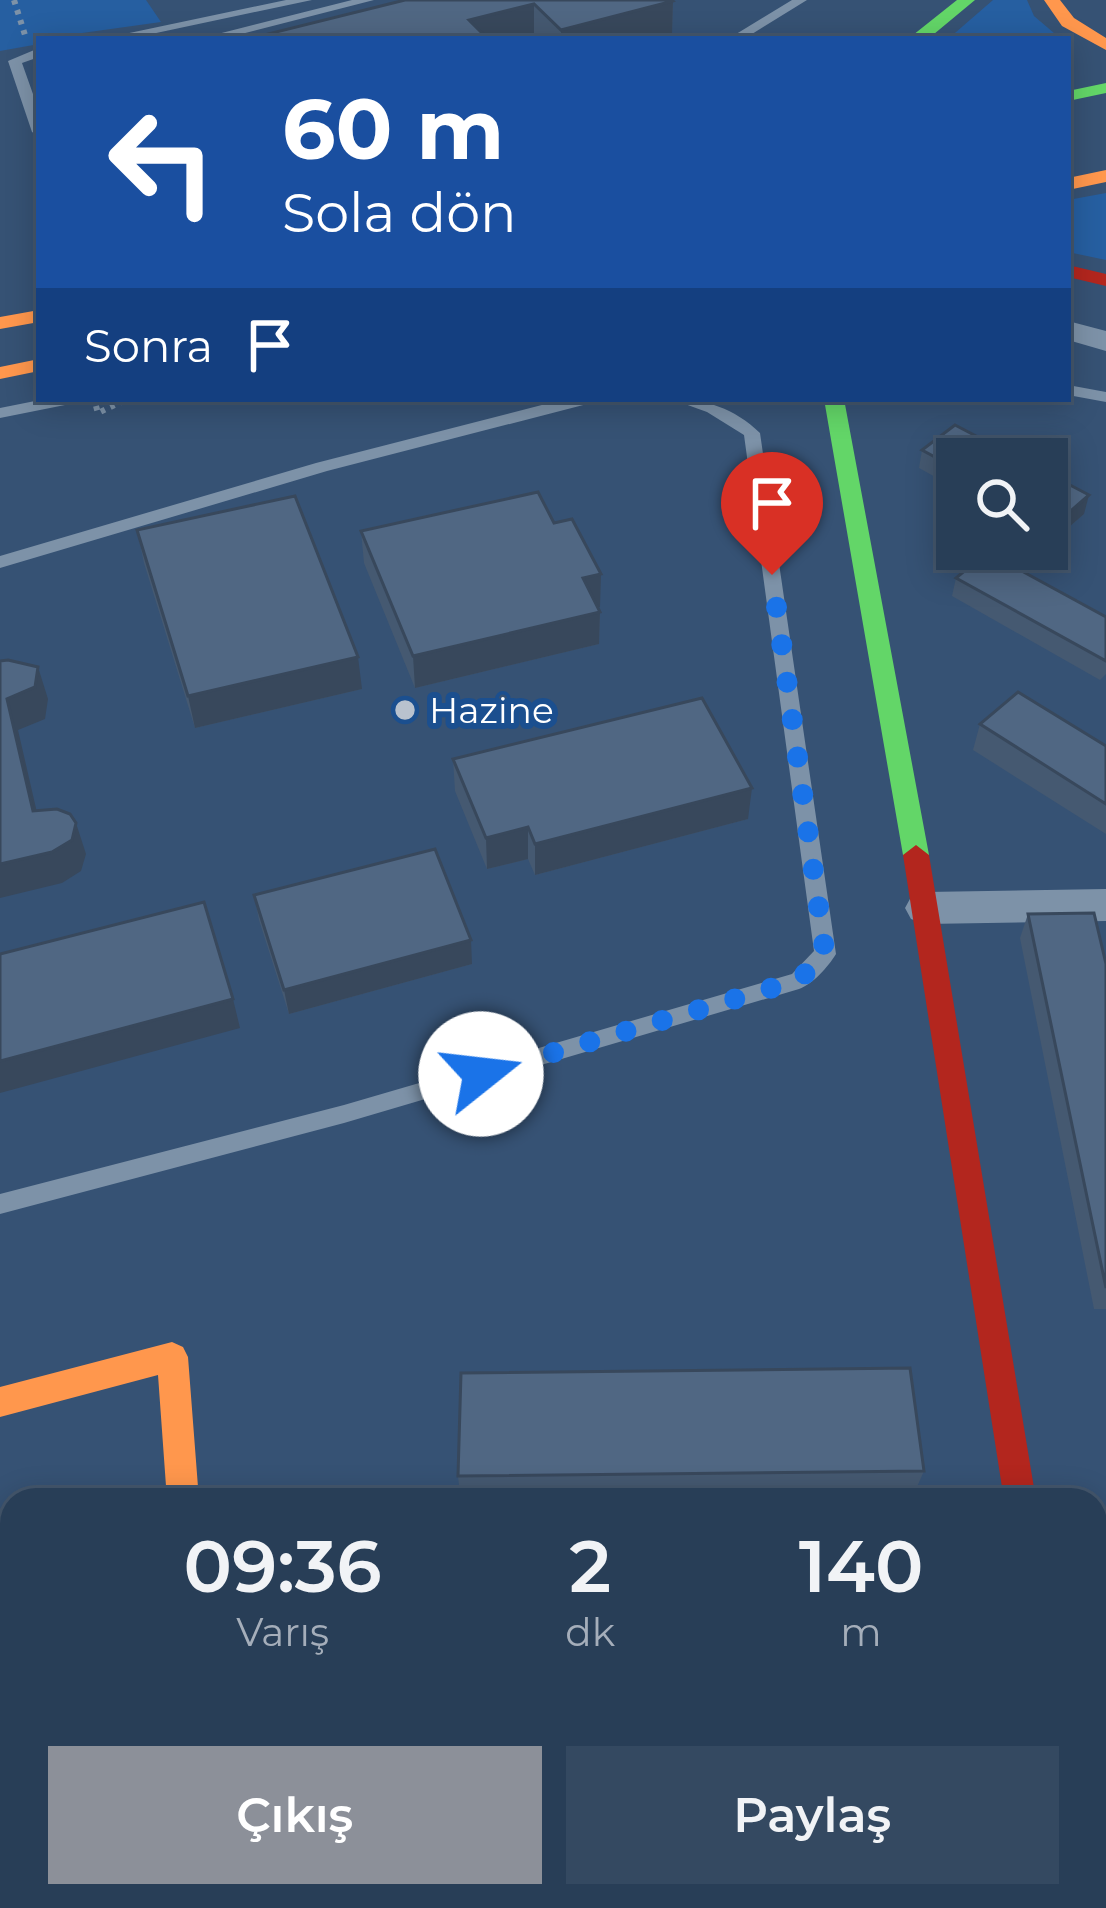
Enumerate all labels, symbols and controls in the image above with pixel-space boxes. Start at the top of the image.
text: 60 m [282,78,504,180]
icon: left [84,84,240,240]
text: Sola dön [282,180,517,246]
icon: arrive [237,312,303,378]
text: Sonra [84,318,213,373]
map controls [936,438,1068,570]
button: search [936,438,1068,570]
pin [721,452,823,575]
icon: arrive [739,470,805,536]
place label: Hazine [429,688,554,732]
marker: Hazine [392,697,418,723]
position arrow [418,1011,544,1137]
text: 09:36 [184,1522,382,1610]
text: 2 [569,1522,611,1610]
text: 140 [799,1522,923,1610]
text: Varış [236,1608,329,1656]
text: dk [565,1608,615,1656]
text: m [840,1608,882,1656]
button: Çıkış [48,1746,542,1884]
button: Paylaş [566,1746,1059,1884]

